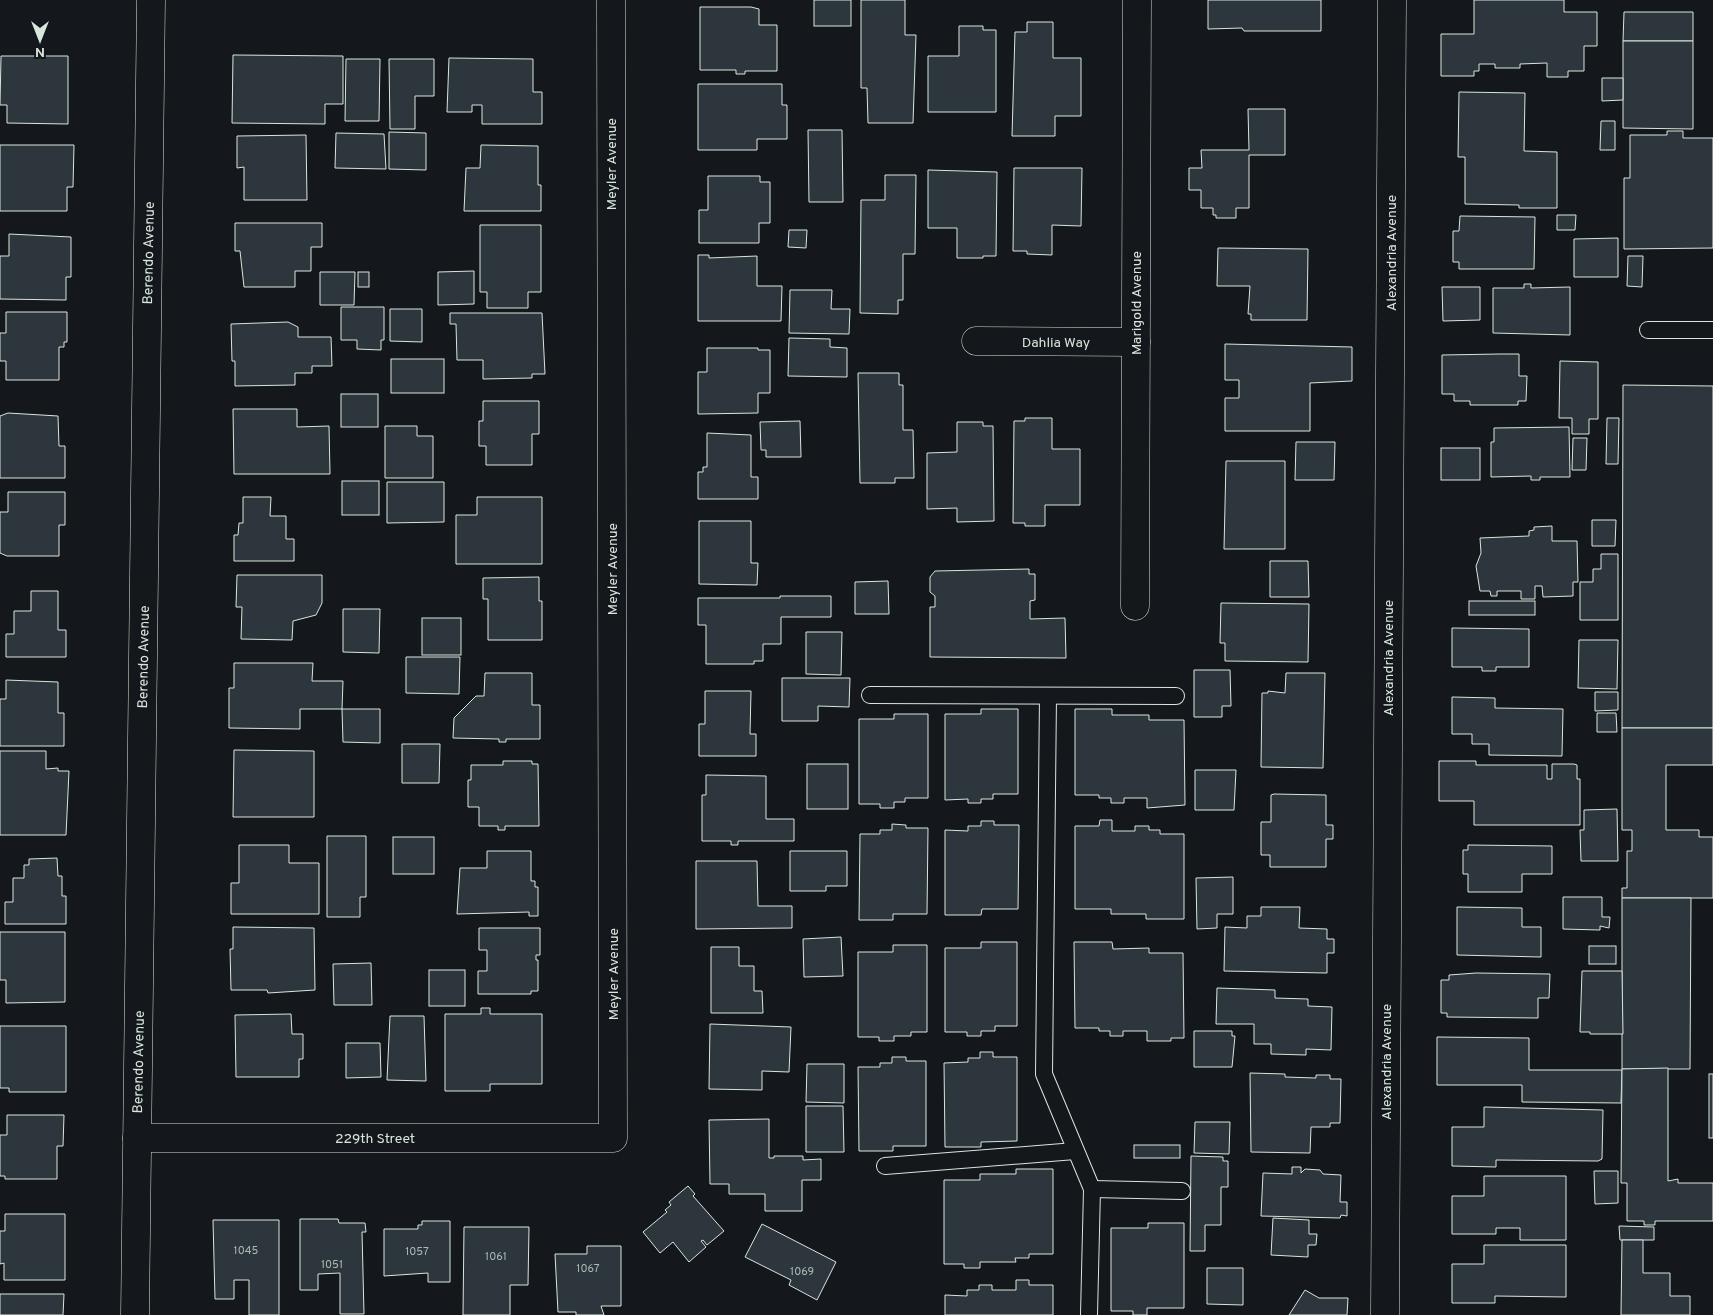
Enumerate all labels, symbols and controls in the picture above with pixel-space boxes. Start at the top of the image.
north arrow [15,15,65,65]
text: N [35,43,45,60]
street label: Meyler Avenue [604,118,621,210]
street label: Alexandria Avenue [1384,195,1401,311]
street label: Berendo Avenue [140,201,159,305]
street label: Marigold Avenue [1129,251,1146,355]
street label: Dahlia Way [1022,335,1090,352]
street label: Meyler Avenue [605,523,622,615]
street label: Alexandria Avenue [1381,600,1398,716]
street label: Berendo Avenue [135,605,154,709]
street label: Meyler Avenue [606,928,623,1020]
street label: Alexandria Avenue [1379,1004,1396,1120]
street label: Berendo Avenue [130,1010,149,1114]
street label: 229th Street [335,1131,415,1148]
house number: 1045 [234,1244,259,1258]
house number: 1057 [405,1245,429,1259]
house number: 1061 [485,1250,507,1264]
house number: 1051 [321,1258,343,1272]
house number: 1067 [576,1262,600,1276]
house number: 1069 [790,1265,814,1279]

